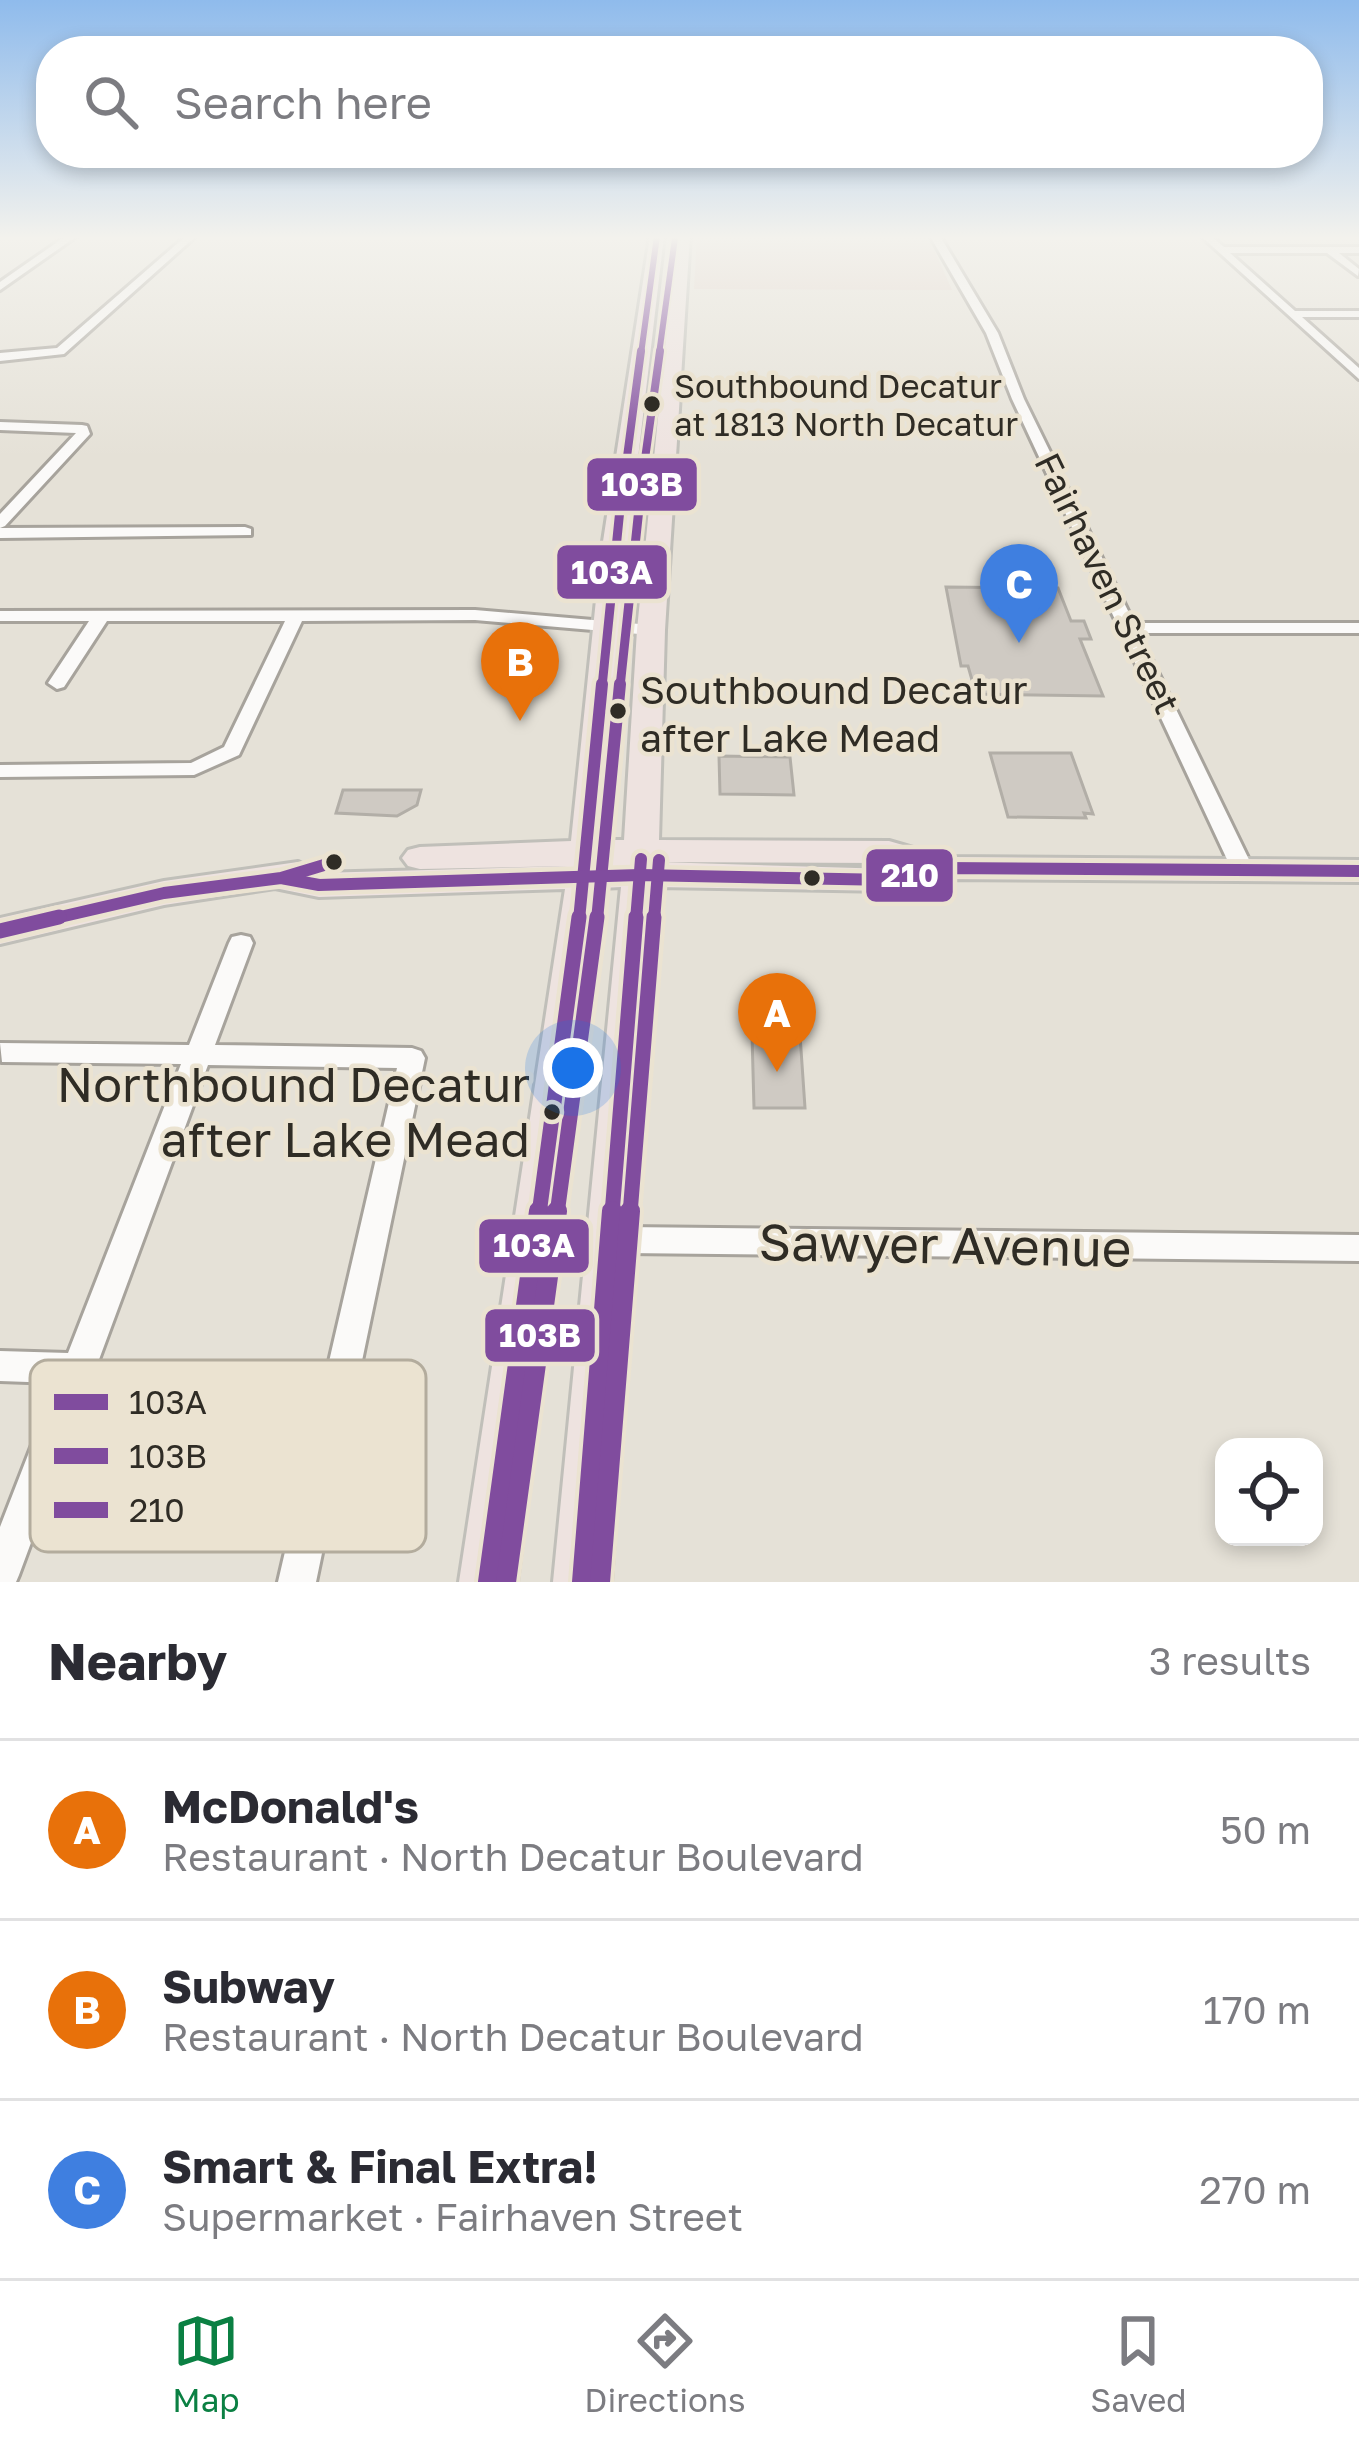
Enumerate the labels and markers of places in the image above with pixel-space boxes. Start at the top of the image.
place label: Southbound Decatur at 1813 North Decatur [674,366,1018,443]
marker: Southbound Decatur at 1813 North Decatur [641,393,663,415]
pin: C [980,544,1058,643]
pin: B [481,622,559,721]
place label: Southbound Decatur after Lake Mead [640,666,1027,761]
marker: Southbound Decatur after Lake Mead [607,700,629,722]
unlabelled marker [323,851,345,873]
unlabelled marker [801,867,823,889]
pin: A [738,973,816,1072]
place label: Northbound Decatur after Lake Mead [57,1055,530,1168]
marker: Northbound Decatur after Lake Mead [541,1101,563,1123]

